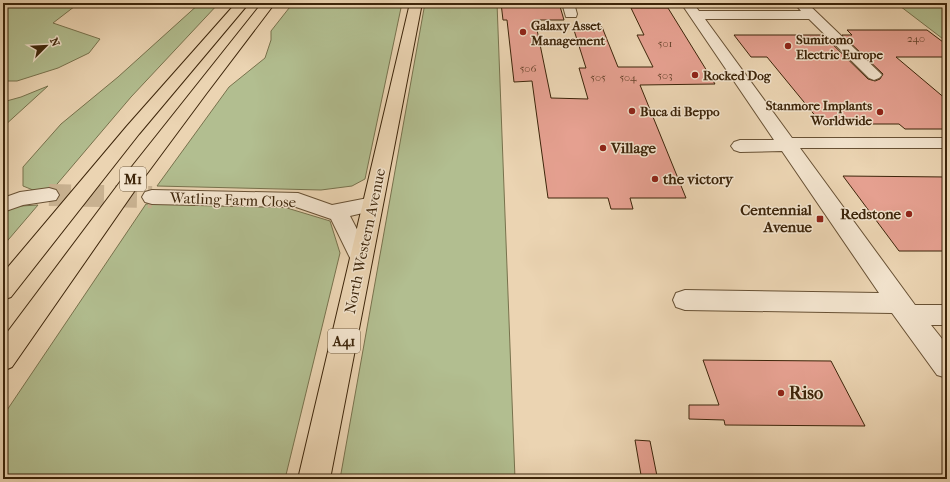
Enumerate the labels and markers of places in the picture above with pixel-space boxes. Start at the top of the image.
place label: Galaxy Asset Management [530,18,605,49]
marker: Galaxy Asset Management [518,27,528,37]
place label: Sumitomo Electric Europe [796,32,883,63]
marker: Sumitomo Electric Europe [783,41,793,51]
place label: Rocked Dog [703,68,772,84]
marker: Rocked Dog [690,70,700,80]
place label: Stanmore Implants Worldwide [766,98,873,128]
place label: Buca di Beppo [640,104,720,120]
marker: Buca di Beppo [627,106,637,116]
marker: Stanmore Implants Worldwide [875,107,885,117]
place label: Village [610,139,656,157]
marker: Village [598,143,608,153]
place label: the victory [662,170,734,188]
marker: the victory [650,174,660,184]
place label: Centennial Avenue [740,201,813,236]
place label: Redstone [840,205,902,223]
marker: Redstone [904,209,914,219]
marker: Centennial Avenue [815,214,825,224]
place label: Riso [789,383,823,404]
marker: Riso [776,388,786,398]

